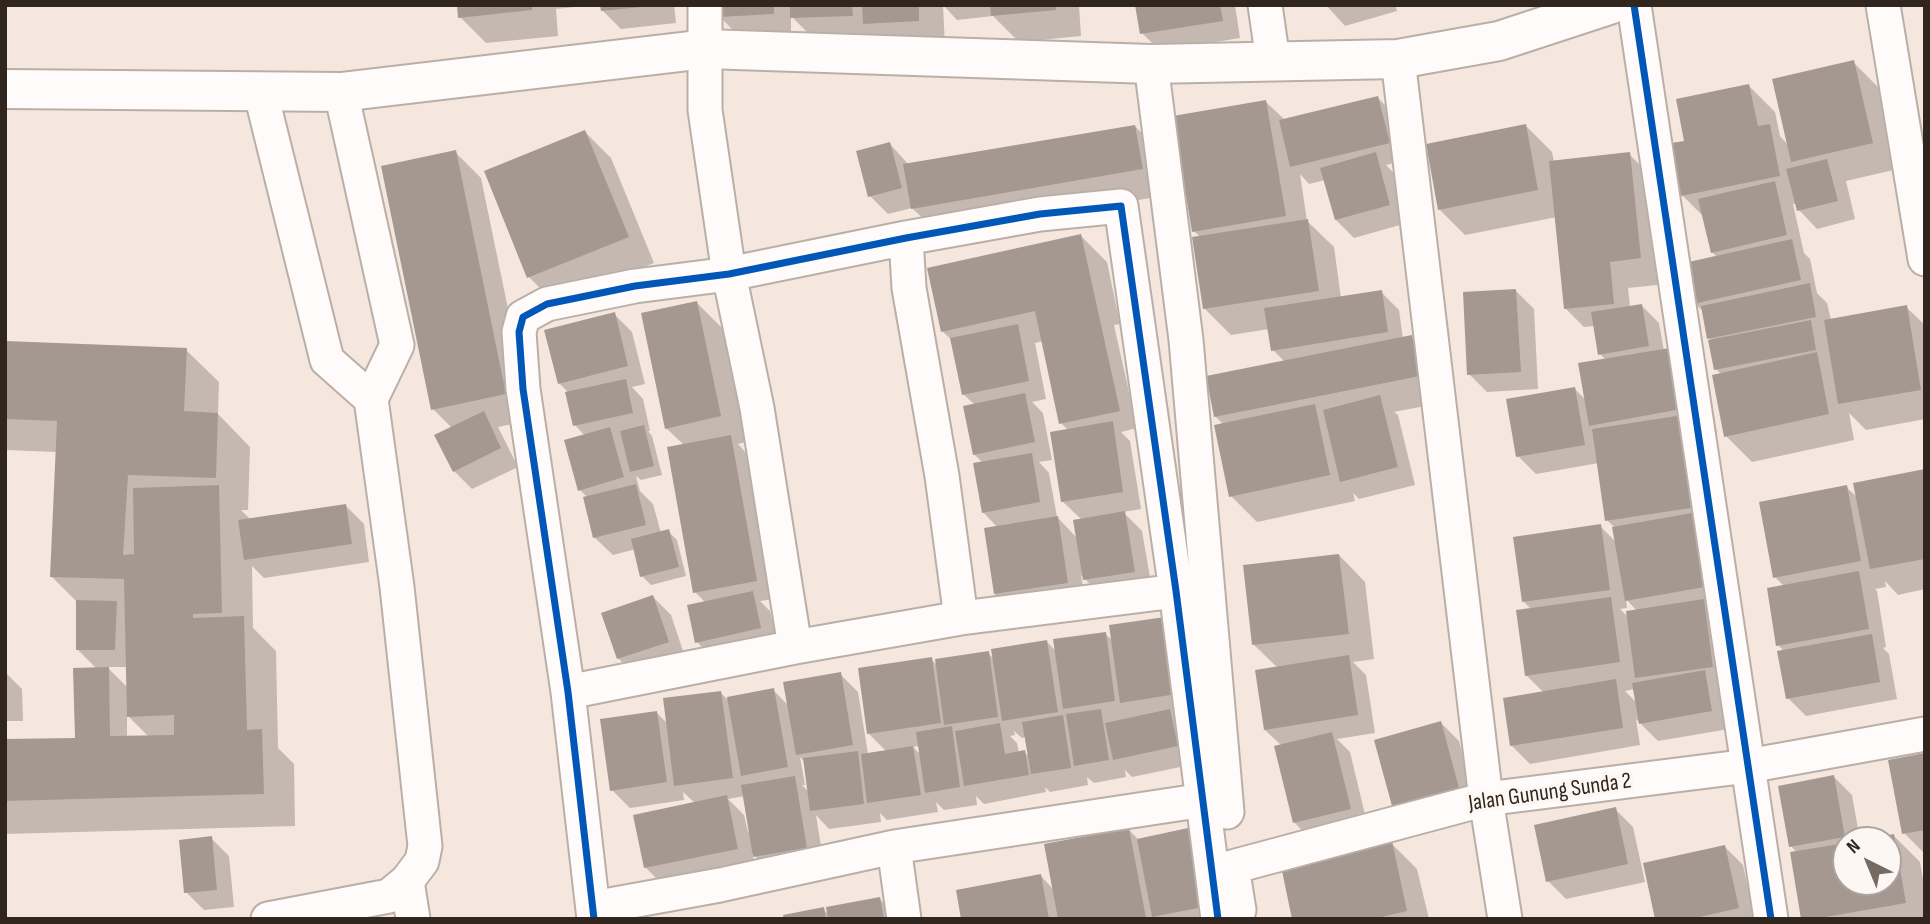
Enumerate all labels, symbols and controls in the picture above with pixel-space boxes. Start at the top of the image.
street label: Jalan Gunung Sunda 2 [1467,768,1633,818]
north arrow [1832,826,1902,896]
text: N [1842,835,1865,859]

